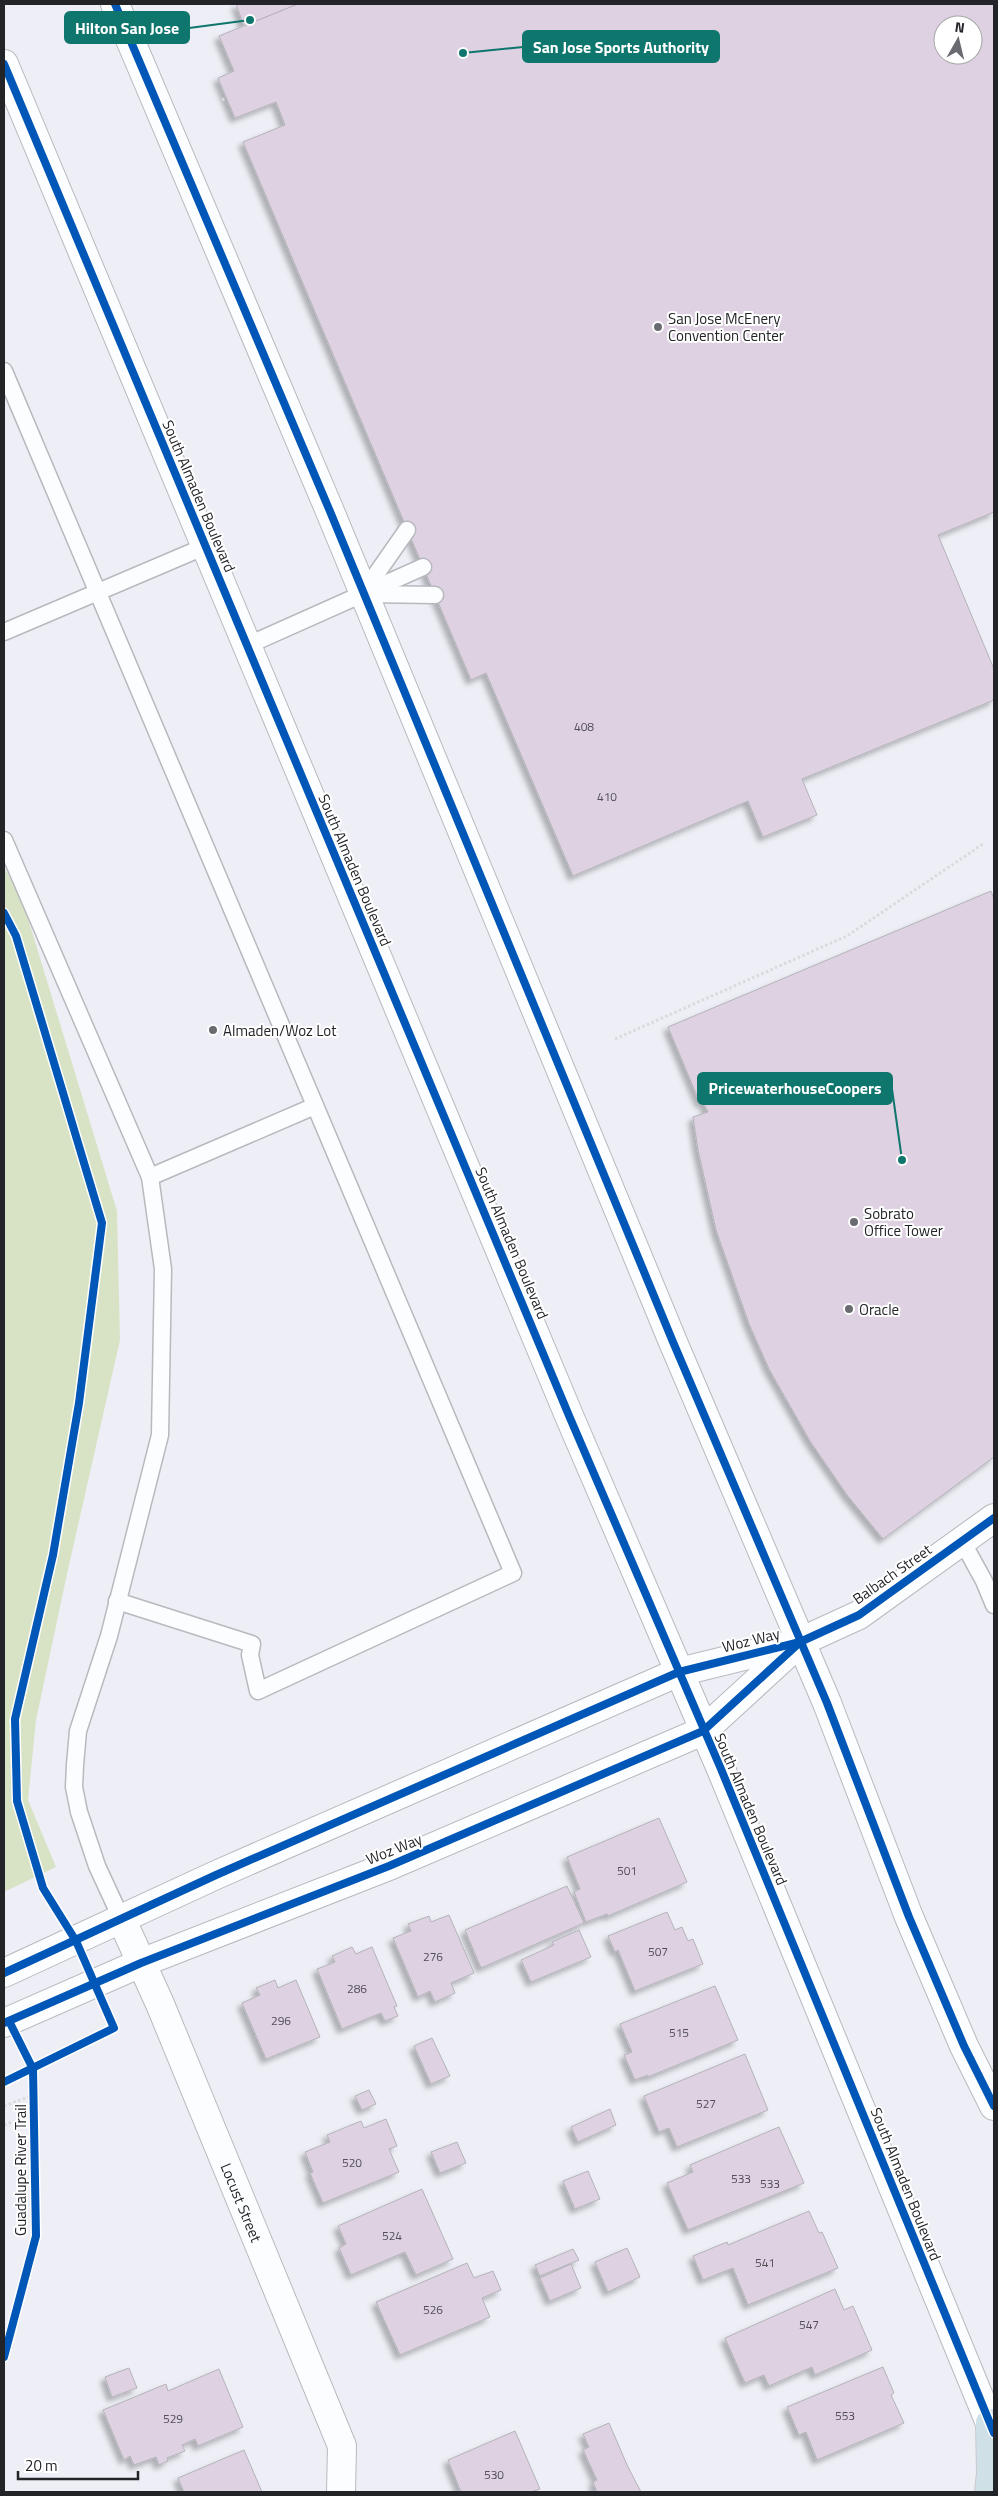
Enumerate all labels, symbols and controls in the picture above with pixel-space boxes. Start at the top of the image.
callout: Hilton San Jose [65,12,189,43]
north arrow [933,15,983,65]
text: Hilton San Jose [75,16,179,40]
text: N [954,16,966,38]
callout: San Jose Sports Authority [523,31,719,62]
text: San Jose Sports Authority [533,35,709,59]
place label: San Jose McEnery Convention Center [668,307,784,347]
marker: San Jose McEnery Convention Center [652,321,664,333]
street label: South Almaden Boulevard [156,416,242,576]
house number: 408 [574,717,594,736]
house number: 410 [597,787,617,806]
street label: South Almaden Boulevard [312,790,398,950]
place label: Almaden/Woz Lot [223,1019,337,1042]
marker: Almaden/Woz Lot [207,1024,219,1036]
callout: PricewaterhouseCoopers [698,1073,892,1104]
text: PricewaterhouseCoopers [708,1076,882,1100]
street label: South Almaden Boulevard [469,1163,555,1323]
place label: Sobrato Office Tower [864,1202,943,1242]
marker: Sobrato Office Tower [848,1216,860,1228]
place label: Oracle [859,1298,899,1321]
marker: Oracle [843,1303,855,1315]
street label: Balbach Street [848,1538,937,1610]
street label: Woz Way [720,1622,782,1658]
street label: South Almaden Boulevard [708,1729,794,1889]
street label: Woz Way [362,1827,426,1871]
house number: 501 [617,1861,637,1880]
house number: 507 [648,1942,668,1961]
house number: 276 [423,1947,443,1966]
house number: 286 [347,1979,367,1998]
house number: 296 [271,2011,291,2030]
house number: 515 [669,2023,689,2042]
house number: 527 [696,2094,716,2113]
street label: Guadalupe River Trail [9,2104,32,2236]
street label: South Almaden Boulevard [865,2104,947,2264]
house number: 520 [342,2153,362,2172]
street label: Locust Street [215,2159,269,2246]
house number: 533 [731,2169,751,2188]
house number: 533 [760,2174,780,2193]
house number: 524 [382,2226,402,2245]
house number: 541 [755,2253,775,2272]
house number: 526 [423,2300,443,2319]
house number: 547 [799,2315,819,2334]
house number: 553 [835,2406,855,2425]
house number: 529 [163,2409,183,2428]
scale bar [18,2448,138,2480]
text: 20 m [25,2454,58,2477]
house number: 530 [484,2465,504,2484]

